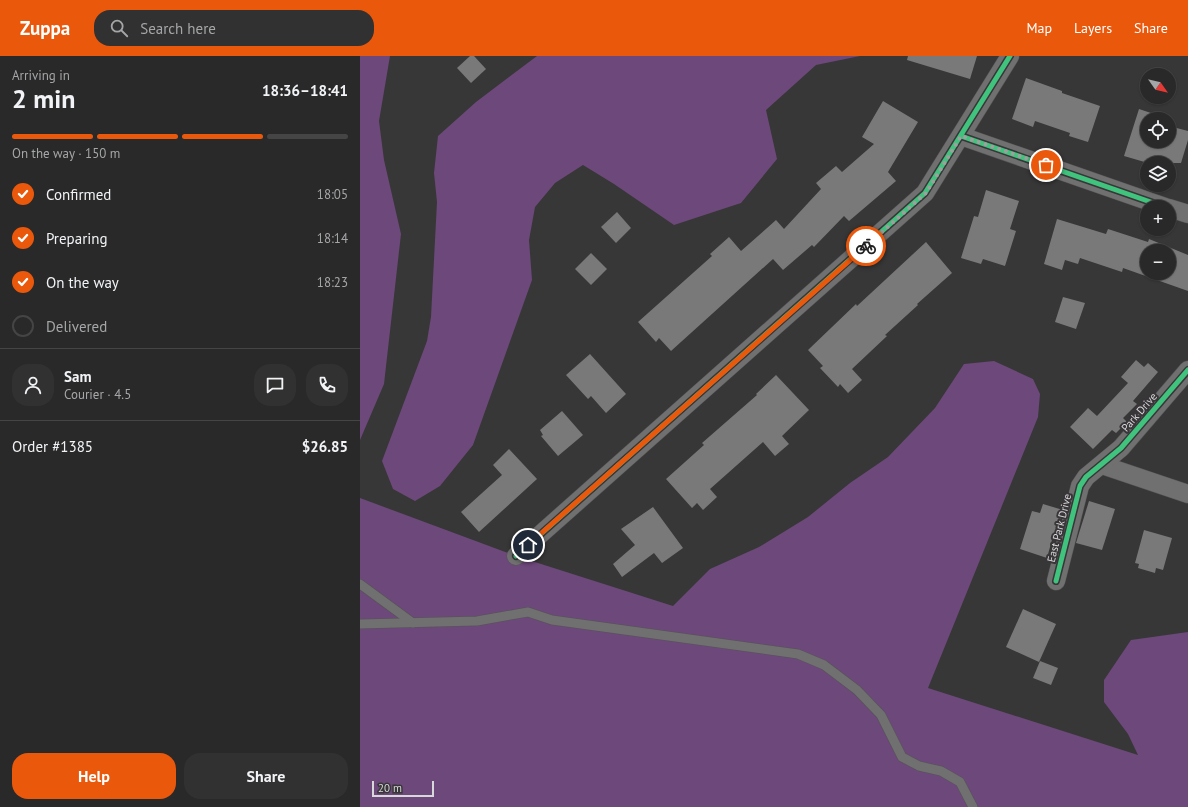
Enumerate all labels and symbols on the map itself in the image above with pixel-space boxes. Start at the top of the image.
north arrow [1140,68,1176,104]
pin [1029,148,1063,182]
courier [846,226,886,266]
street label: Park Drive [1118,389,1160,435]
street label: East Park Drive [1044,492,1074,564]
pin [511,528,545,562]
scale bar [372,779,434,798]

